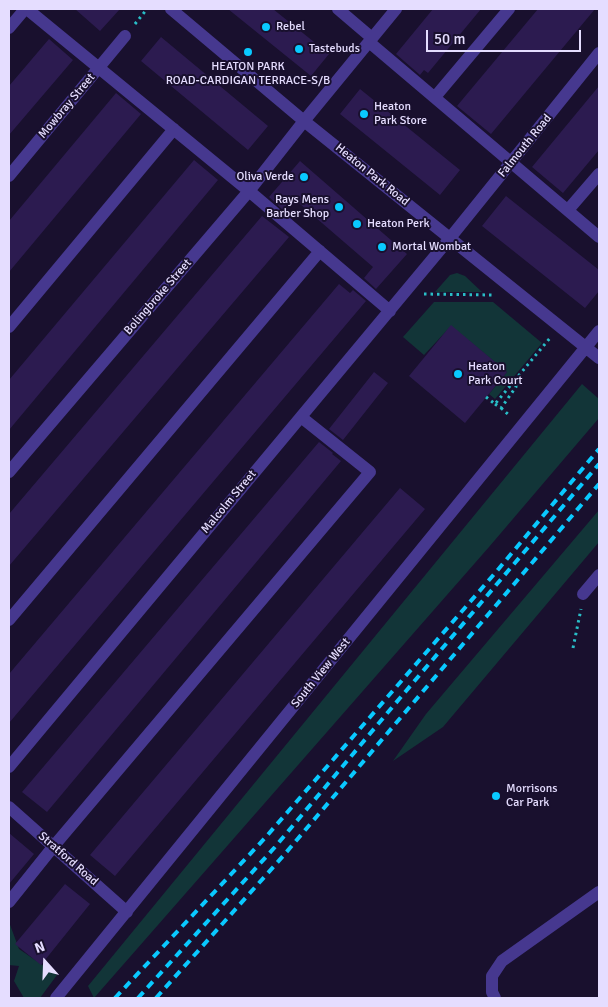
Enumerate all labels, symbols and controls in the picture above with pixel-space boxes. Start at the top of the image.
place label: Rebel [276,20,305,34]
scale bar [428,20,583,52]
marker: Rebel [260,21,272,33]
text: 50 m [434,30,465,48]
place label: Tastebuds [309,42,360,56]
marker: Tastebuds [293,43,305,55]
marker: HEATON PARK ROAD-CARDIGAN TERRACE-S/B [242,46,254,58]
place label: HEATON PARK ROAD-CARDIGAN TERRACE-S/B [166,60,330,88]
street label: Mowbray Street [36,71,98,141]
place label: Heaton Park Store [374,100,427,128]
marker: Heaton Park Store [358,108,370,120]
street label: Falmouth Road [495,112,555,180]
street label: Heaton Park Road [332,141,412,209]
place label: Oliva Verde [236,170,294,184]
marker: Oliva Verde [298,171,310,183]
place label: Rays Mens Barber Shop [266,193,329,221]
marker: Rays Mens Barber Shop [333,201,345,213]
place label: Heaton Perk [367,217,429,231]
marker: Heaton Perk [351,218,363,230]
place label: Mortal Wombat [392,240,471,254]
marker: Mortal Wombat [376,241,388,253]
street label: Bolingbroke Street [121,256,195,338]
place label: Heaton Park Court [468,360,523,388]
marker: Heaton Park Court [452,368,464,380]
street label: Malcolm Street [198,467,260,537]
street label: South View West [289,635,353,711]
place label: Morrisons Car Park [506,782,558,810]
marker: Morrisons Car Park [490,790,502,802]
street label: Stratford Road [35,829,101,889]
north arrow [20,937,70,987]
text: N [32,938,47,957]

